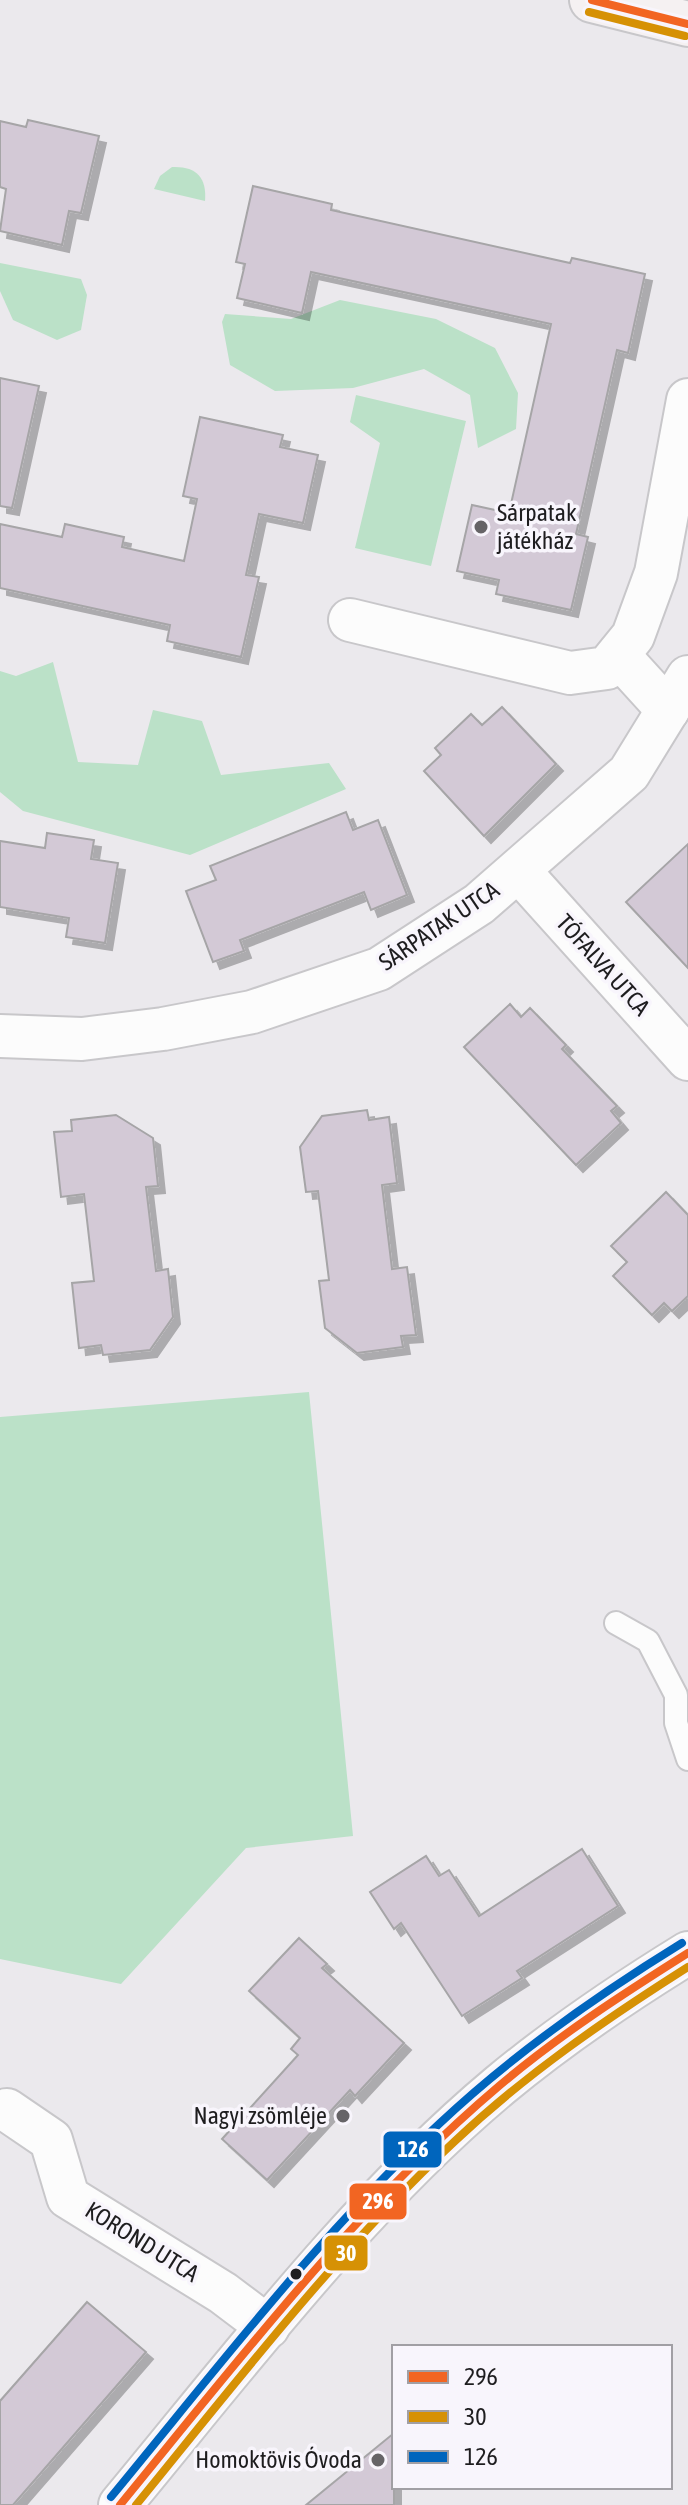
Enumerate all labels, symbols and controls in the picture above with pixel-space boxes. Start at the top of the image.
place label: Sárpatak játékház [496,499,577,554]
marker: Sárpatak játékház [472,518,490,536]
street label: SÁRPATAK UTCA [374,876,504,976]
street label: TÓFALVA UTCA [551,909,656,1021]
place label: Nagyi zsömléje [194,2102,327,2129]
marker: Nagyi zsömléje [334,2107,352,2125]
line badge: 126 [382,2130,443,2169]
text: 126 [397,2136,429,2162]
line badge: 296 [348,2182,408,2221]
text: 296 [362,2188,394,2214]
street label: KOROND UTCA [81,2196,204,2287]
line badge: 30 [323,2234,369,2272]
text: 30 [336,2240,356,2266]
unlabelled marker [288,2266,304,2282]
legend [392,2345,672,2489]
text: 296 [464,2363,498,2390]
text: 30 [464,2403,487,2430]
text: 126 [464,2443,498,2470]
place label: Homoktövis Óvoda [195,2446,362,2473]
marker: Homoktövis Óvoda [369,2451,387,2469]

